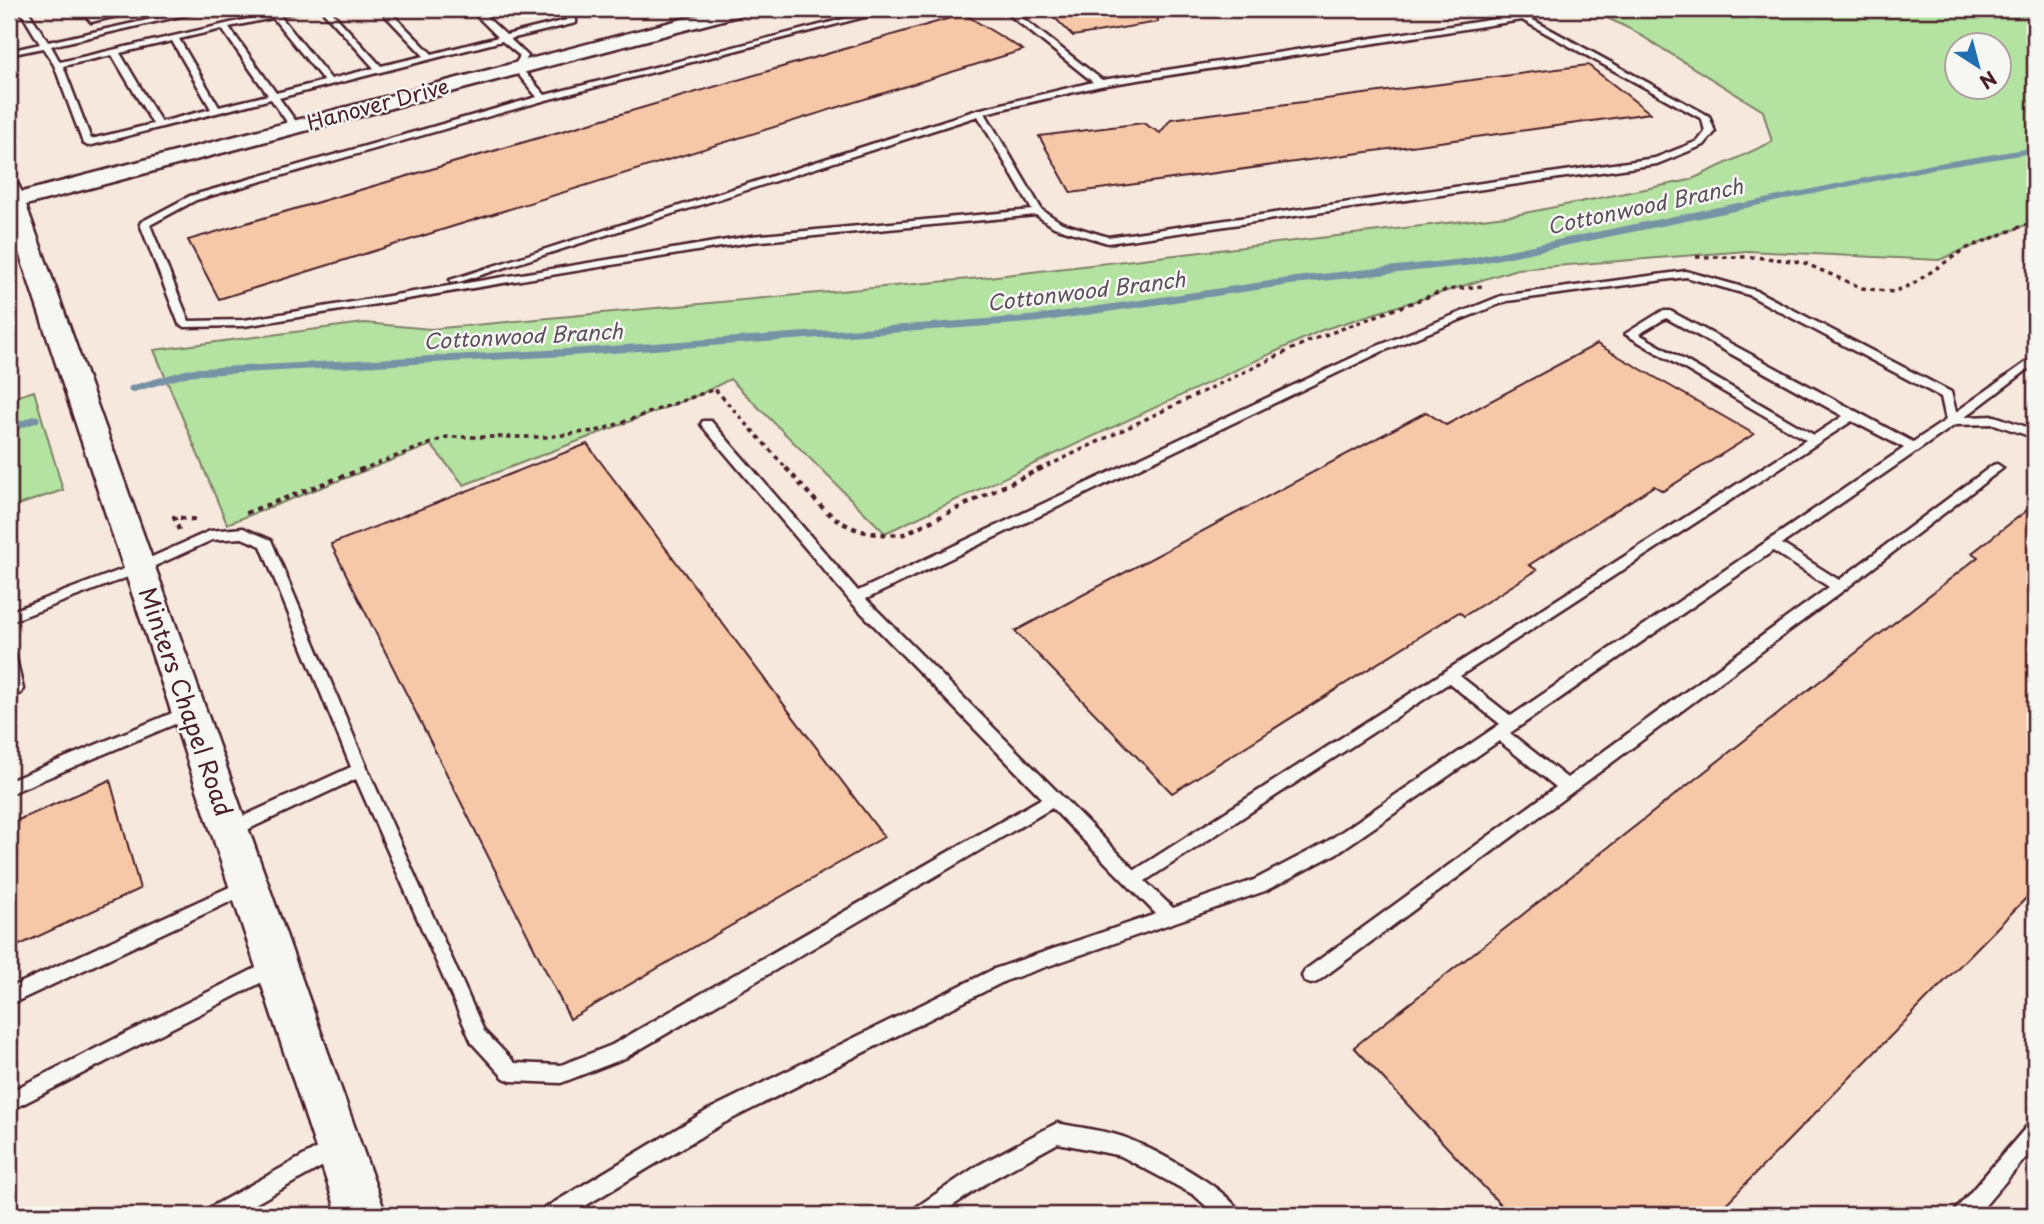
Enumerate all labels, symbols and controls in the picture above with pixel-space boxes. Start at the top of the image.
north arrow [1942,32,2012,102]
text: N [1974,65,2003,96]
street label: Hanover Drive [303,69,452,137]
water label: Cottonwood Branch [1544,169,1746,241]
water label: Cottonwood Branch [985,262,1187,318]
water label: Cottonwood Branch [423,314,624,356]
street label: Minters Chapel Road [131,582,243,821]

